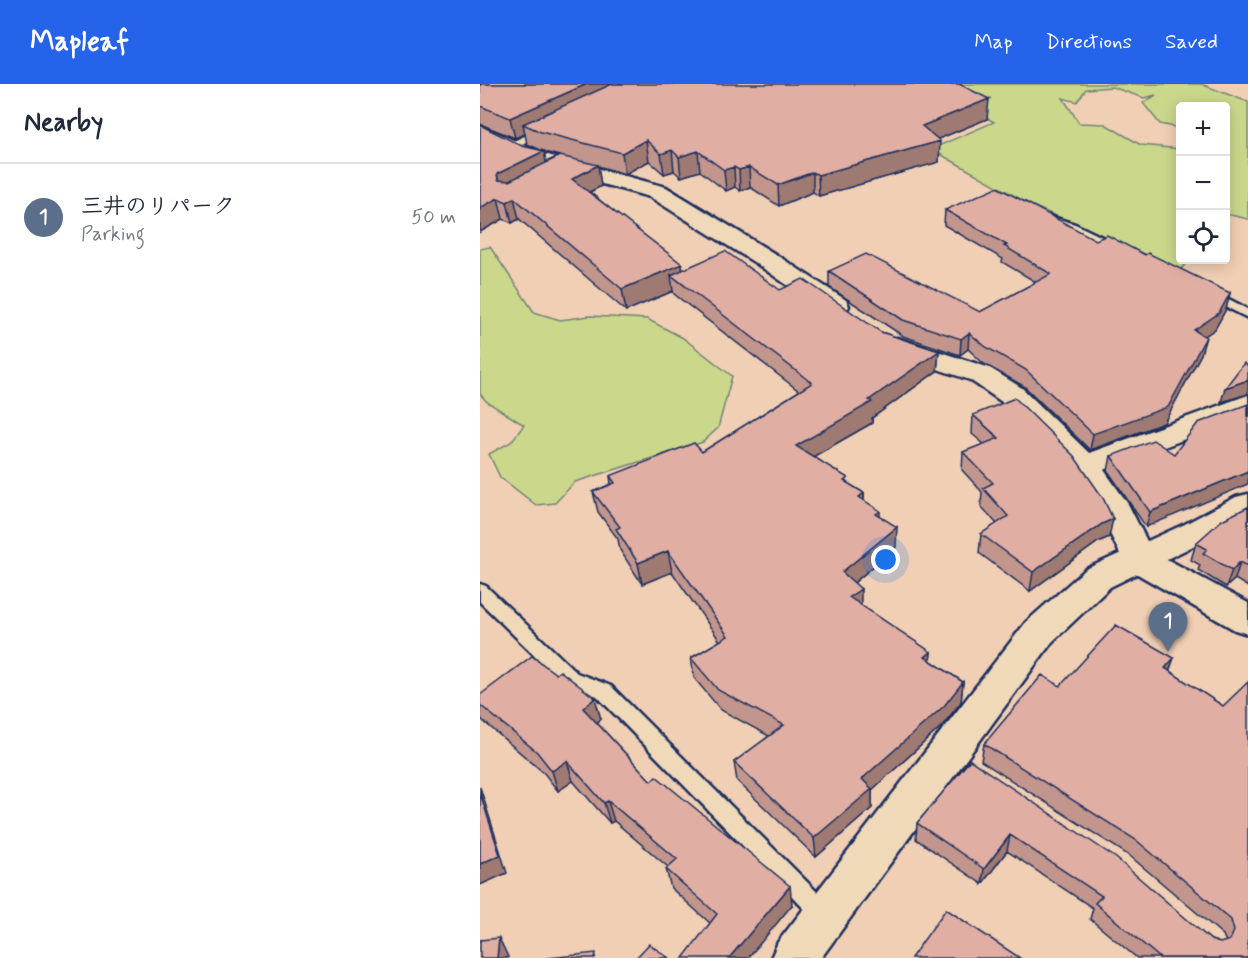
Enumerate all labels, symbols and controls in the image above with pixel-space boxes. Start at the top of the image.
text: Mapleaf [30,24,129,61]
text: Map [974,28,1013,56]
text: Directions [1046,28,1132,56]
text: Saved [1165,28,1218,56]
map controls [1176,102,1230,264]
button: + [1176,102,1230,156]
text: Nearby [24,106,103,140]
button: − [1176,156,1230,210]
text: 三井のリパーク [81,193,235,221]
text: 1 [39,204,48,231]
text: 50 m [411,204,456,231]
button: locate [1176,210,1230,264]
text: Parking [81,221,145,248]
your location [871,545,900,574]
pin: 1 [1148,602,1188,652]

